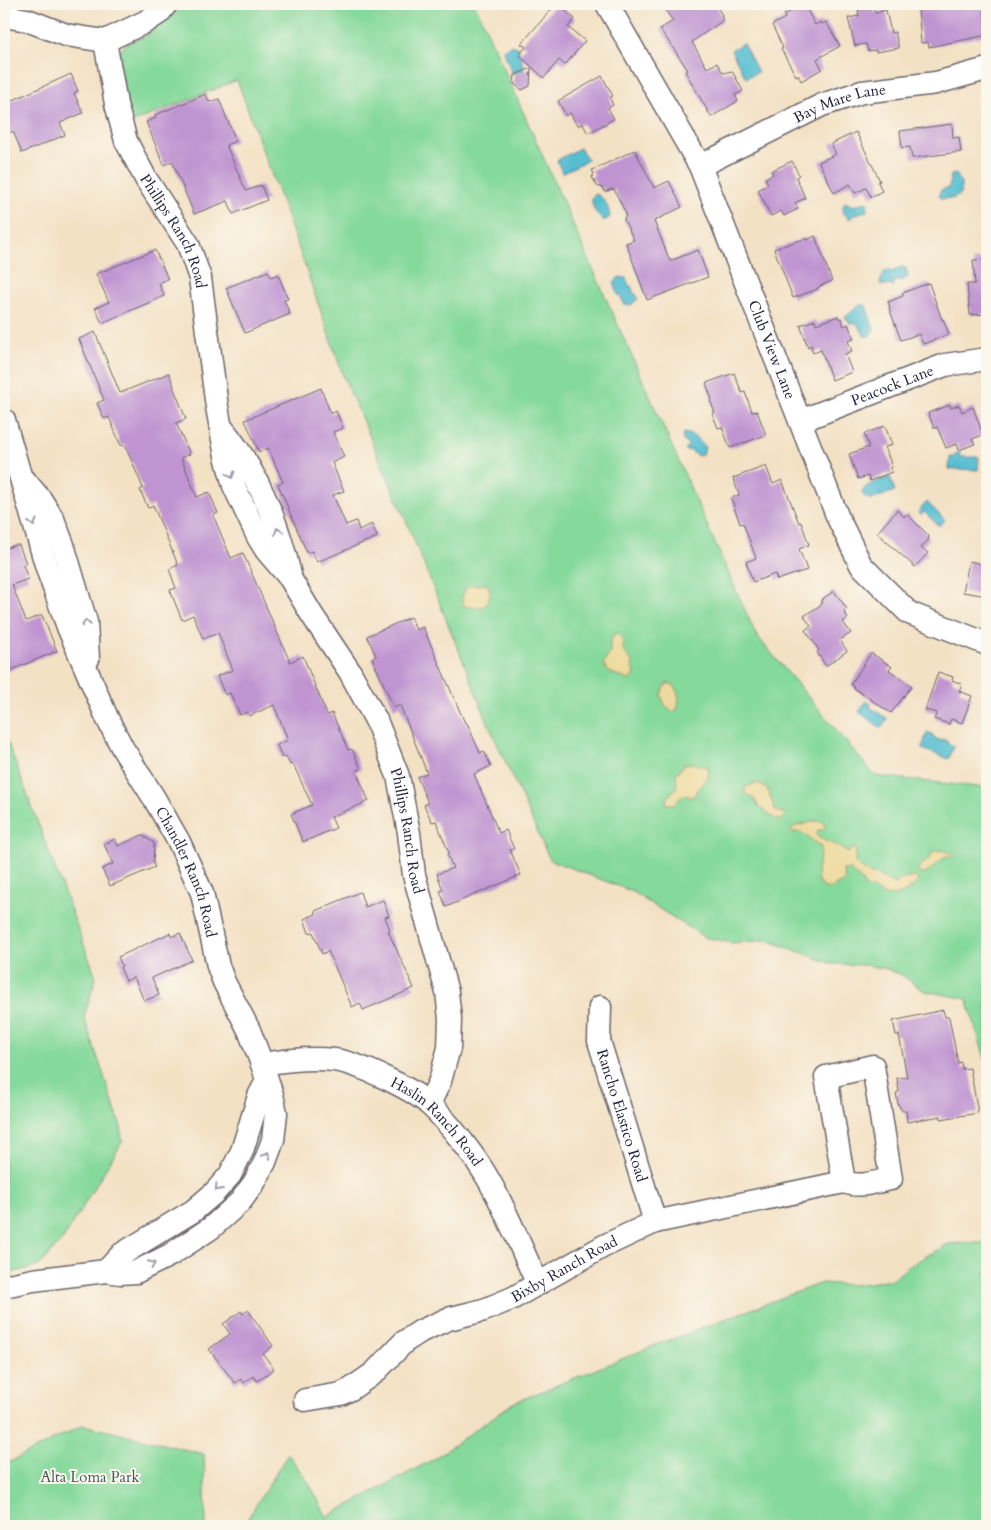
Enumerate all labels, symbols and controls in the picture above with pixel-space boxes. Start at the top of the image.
street label: Bay Mare Lane [790,79,887,128]
street label: Phillips Ranch Road [135,170,211,289]
street label: Club View Lane [744,297,800,402]
street label: Peacock Lane [848,360,937,410]
one-way arrow [226,470,236,478]
one-way arrow [28,518,38,526]
one-way arrow [274,527,284,536]
one-way arrow [81,619,91,627]
street label: Phillips Ranch Road [386,765,429,896]
street label: Chandler Ranch Road [151,803,221,939]
street label: Rancho Elastico Road [592,1047,652,1184]
street label: Haslin Ranch Road [387,1072,487,1170]
one-way arrow [261,1151,271,1160]
one-way arrow [215,1183,224,1192]
street label: Bixby Ranch Road [507,1231,621,1307]
one-way arrow [147,1260,156,1270]
park label: Alta Loma Park [41,1467,139,1487]

